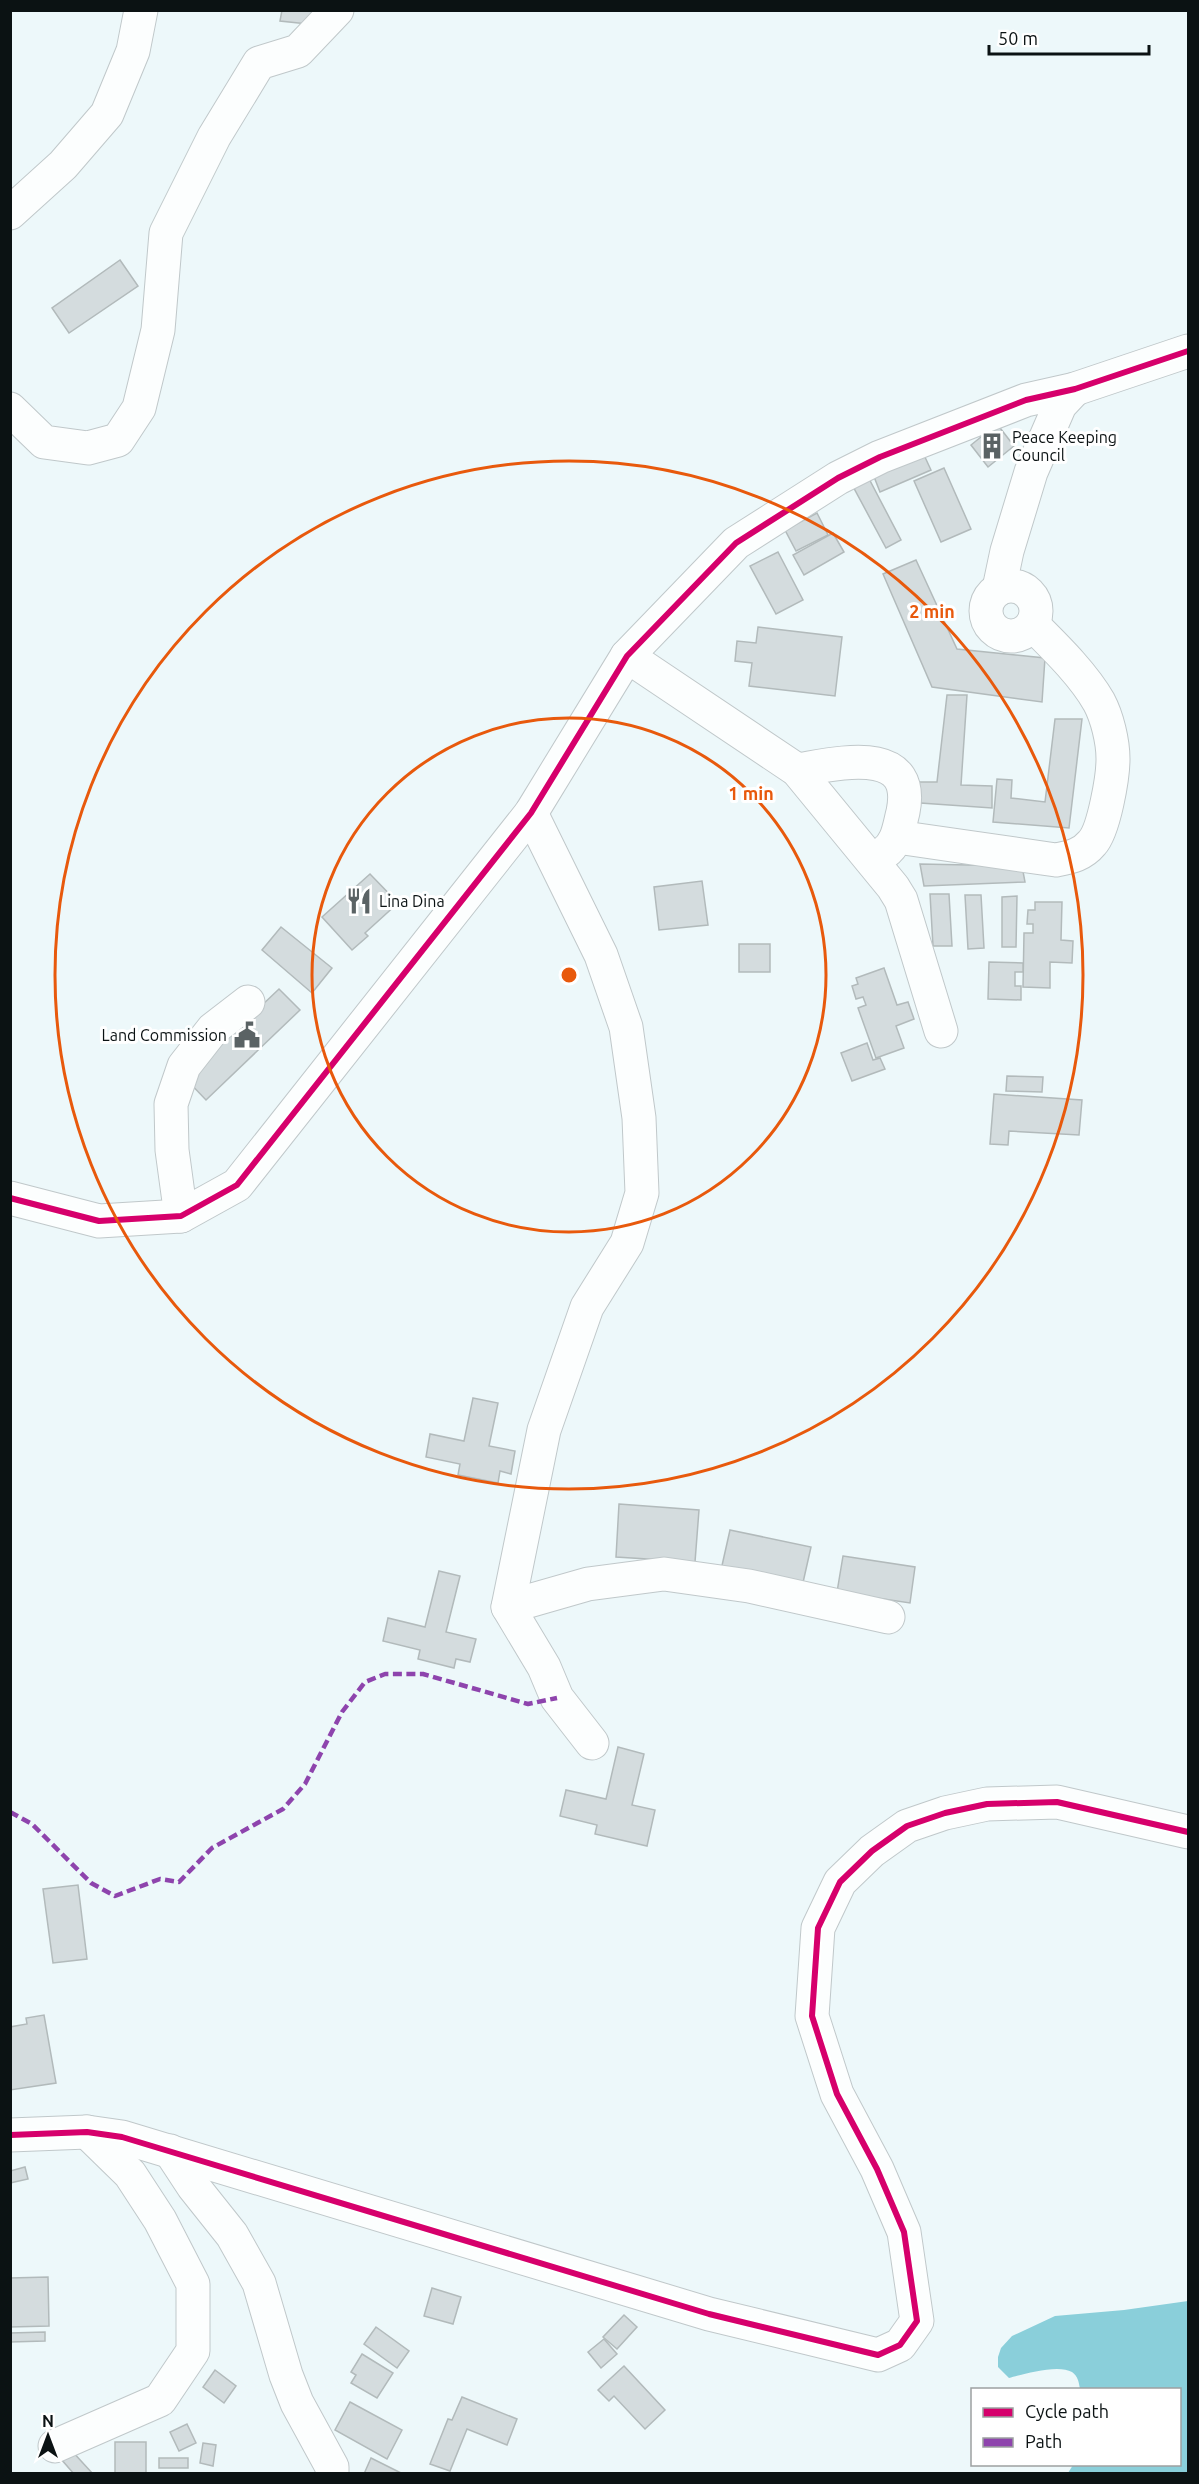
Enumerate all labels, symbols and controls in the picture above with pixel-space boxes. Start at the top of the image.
scale bar [989,18,1150,56]
text: 50 m [998,28,1038,48]
place label: Peace Keeping Council [1012,428,1117,464]
building icon: Peace Keeping Council [977,431,1007,461]
text: 2 min [909,601,955,621]
text: 1 min [728,783,774,803]
restaurant icon: Lina Dina [344,886,374,916]
place label: Lina Dina [379,892,445,910]
centre of rings [559,965,579,985]
public building icon: Land Commission [232,1020,262,1050]
place label: Land Commission [102,1026,227,1044]
legend [971,2388,1181,2466]
text: Cycle path [1025,2401,1109,2421]
north arrow [18,2406,78,2466]
text: N [42,2412,54,2430]
text: Path [1025,2431,1062,2451]

